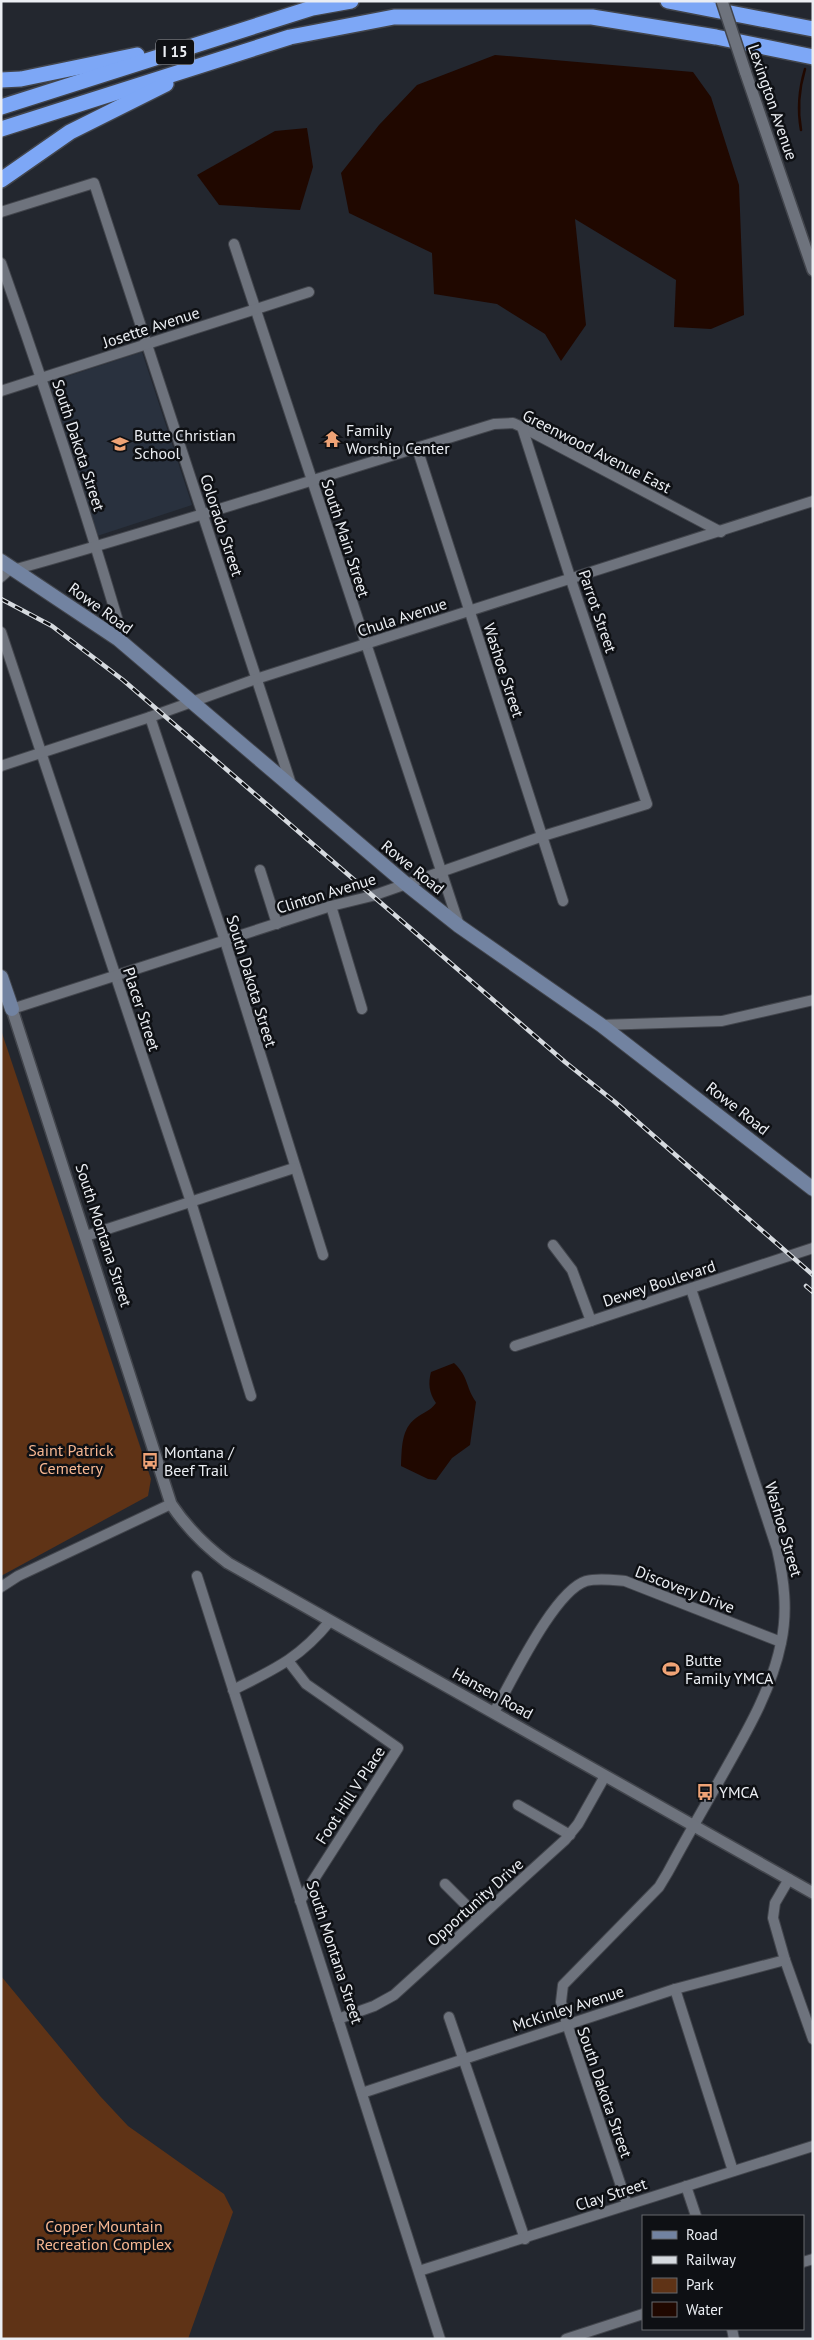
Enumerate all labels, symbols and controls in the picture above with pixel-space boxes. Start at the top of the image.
road number: I 15 [156,40,194,64]
street label: Lexington Avenue [744,41,802,163]
street label: Josette Avenue [99,302,202,352]
street label: South Dakota Street [48,377,110,514]
street label: Greenwood Avenue East [519,405,675,497]
place label: Family Worship Center [346,420,450,458]
place label: Butte Christian School [134,425,236,463]
temple icon: Family Worship Center [322,429,342,449]
school or university icon: Butte Christian School [110,434,130,454]
street label: Colorado Street [196,471,248,579]
street label: South Main Street [317,476,375,600]
street label: Parrot Street [574,567,622,656]
street label: Rowe Road [65,578,137,638]
street label: Chula Avenue [355,593,449,641]
street label: Washoe Street [479,620,529,720]
street label: Rowe Road [378,836,448,898]
street label: Clinton Avenue [274,868,378,918]
street label: South Dakota Street [222,913,282,1050]
street label: Placer Street [119,964,165,1054]
street label: Rowe Road [702,1077,774,1139]
street label: South Montana Street [71,1161,137,1310]
street label: Dewey Boulevard [600,1255,718,1311]
park label: Saint Patrick Cemetery [28,1440,114,1478]
place label: Montana / Beef Trail [164,1442,235,1480]
bus stop icon: Montana / Beef Trail [140,1451,160,1471]
street label: Washoe Street [761,1479,807,1579]
street label: Discovery Drive [632,1561,738,1617]
place label: Butte Family YMCA [685,1650,774,1688]
sports icon: Butte Family YMCA [661,1659,681,1679]
street label: Hansen Road [449,1663,537,1723]
street label: Foot Hill V Place [311,1742,389,1848]
bus stop icon: YMCA [695,1782,715,1802]
place label: YMCA [719,1782,759,1802]
street label: Opportunity Drive [423,1854,527,1950]
street label: South Montana Street [302,1878,368,2027]
street label: McKinley Avenue [510,1981,626,2035]
street label: South Dakota Street [573,2024,637,2161]
street label: Clay Street [573,2173,650,2215]
legend [642,2215,804,2330]
park label: Copper Mountain Recreation Complex [36,2216,172,2254]
text: Road [686,2225,718,2244]
text: Railway [686,2250,736,2269]
text: Park [686,2275,714,2294]
text: Water [686,2300,723,2319]

